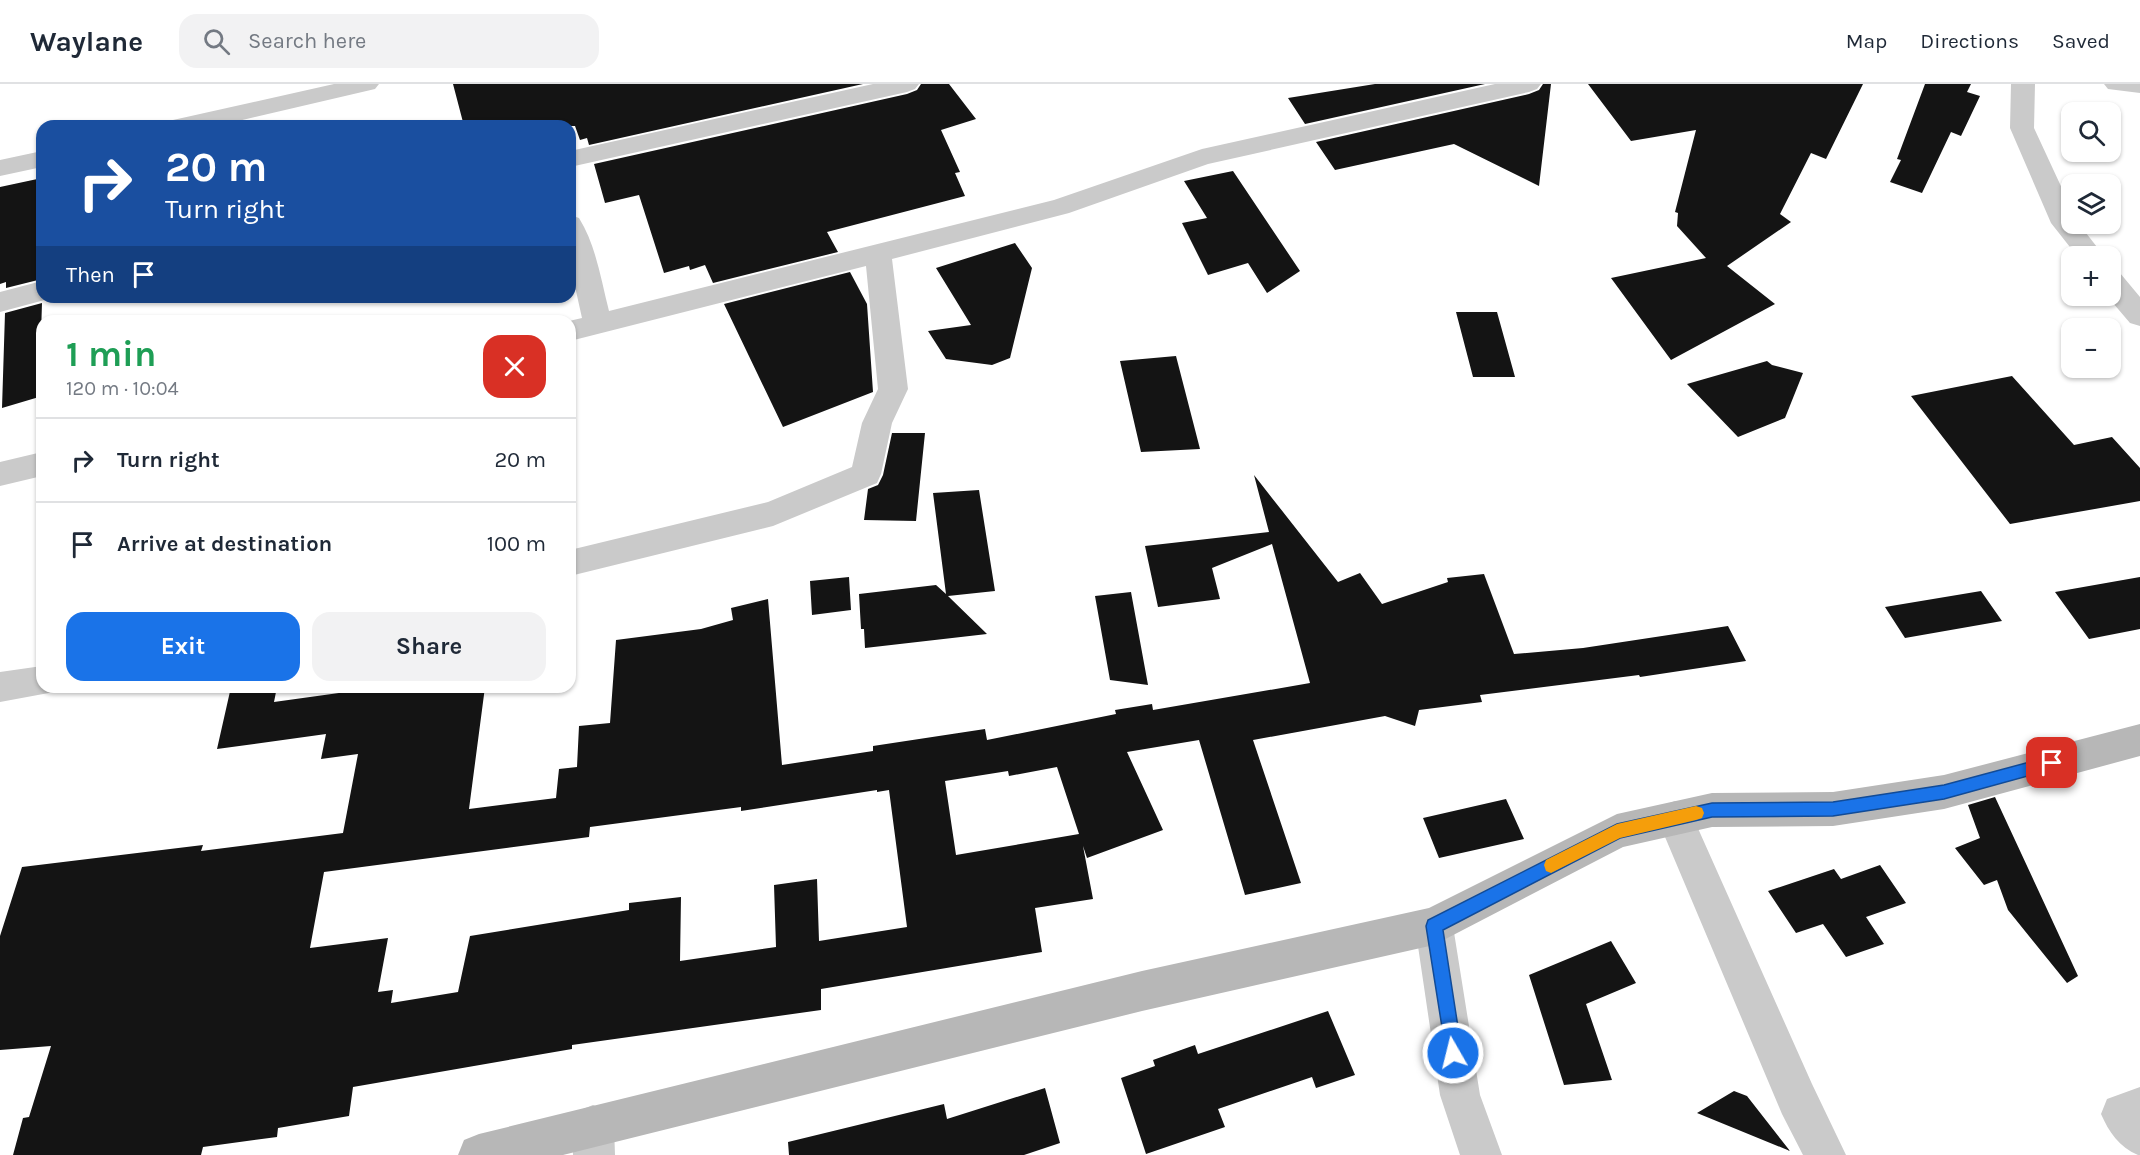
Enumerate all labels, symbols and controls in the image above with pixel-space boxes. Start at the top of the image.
search box [179,14,599,68]
text: Waylane [30,25,143,58]
icon: search [200,25,233,58]
text: Search here [248,28,366,54]
text: Map [1846,29,1887,53]
text: Directions [1920,29,2019,53]
text: Saved [2052,29,2110,53]
map controls [2061,102,2121,378]
button: search [2061,102,2121,162]
text: 20 m [165,142,267,192]
icon: right [66,144,144,222]
button: layers [2061,174,2121,234]
text: Turn right [165,193,285,225]
button: + [2061,246,2121,306]
icon: arrive [127,258,160,291]
text: Then [66,262,115,288]
button: − [2061,318,2121,378]
text: 1 min [66,333,156,375]
button: close [483,335,546,398]
text: 120 m · 10:04 [66,377,179,400]
icon: right [66,444,99,477]
text: Turn right [117,447,220,473]
text: 20 m [494,447,546,473]
icon: arrive [66,528,99,561]
text: Arrive at destination [117,531,332,557]
text: 100 m [487,531,546,557]
button: Exit [66,612,300,681]
button: Share [312,612,546,681]
pin [2026,737,2077,788]
icon: arrive [2035,746,2068,779]
position arrow [1421,1021,1485,1085]

